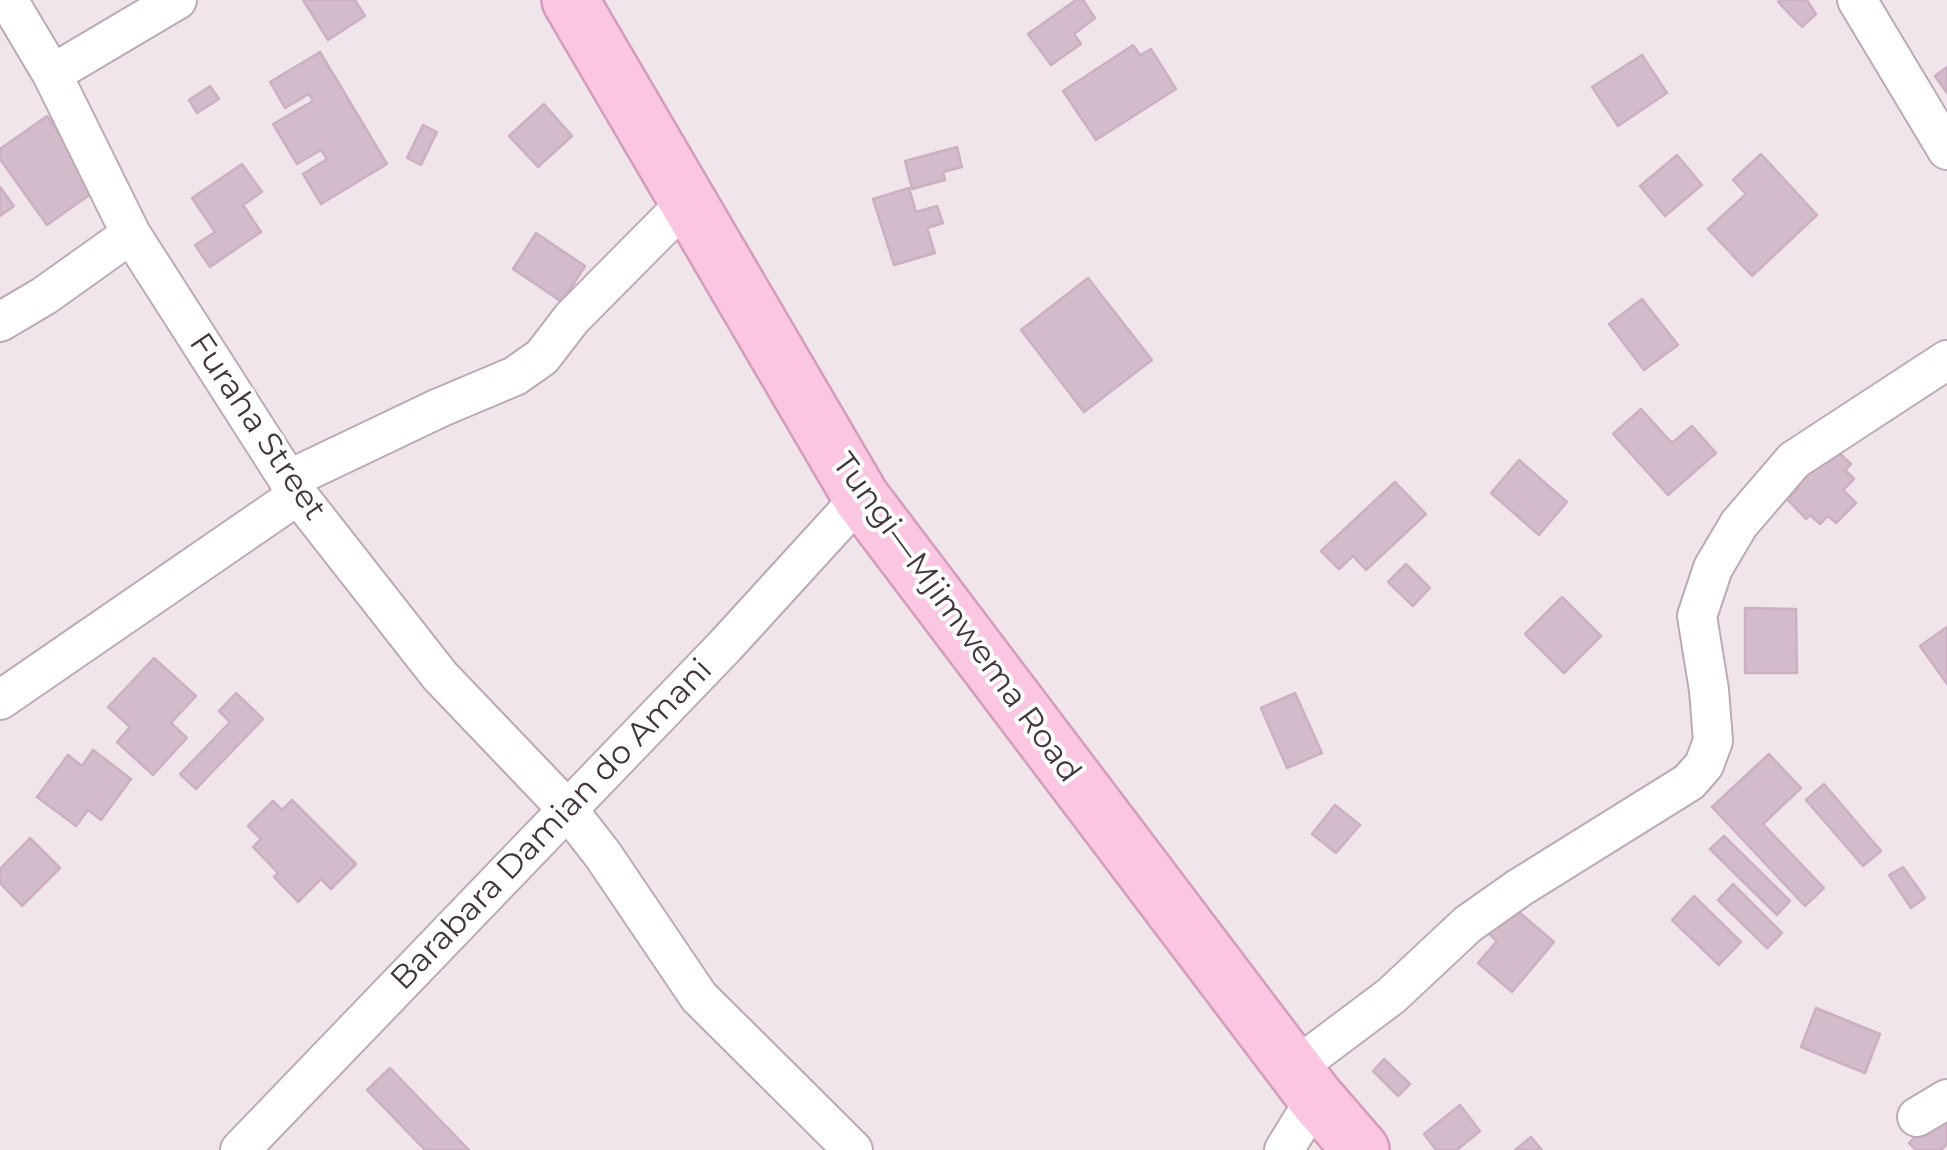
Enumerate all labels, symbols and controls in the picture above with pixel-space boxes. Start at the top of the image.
street label: Furaha Street [180,326,334,528]
street label: Tungi—Mjimwema Road [824,446,1088,790]
street label: Barabara Damian do Amani [383,651,721,999]

